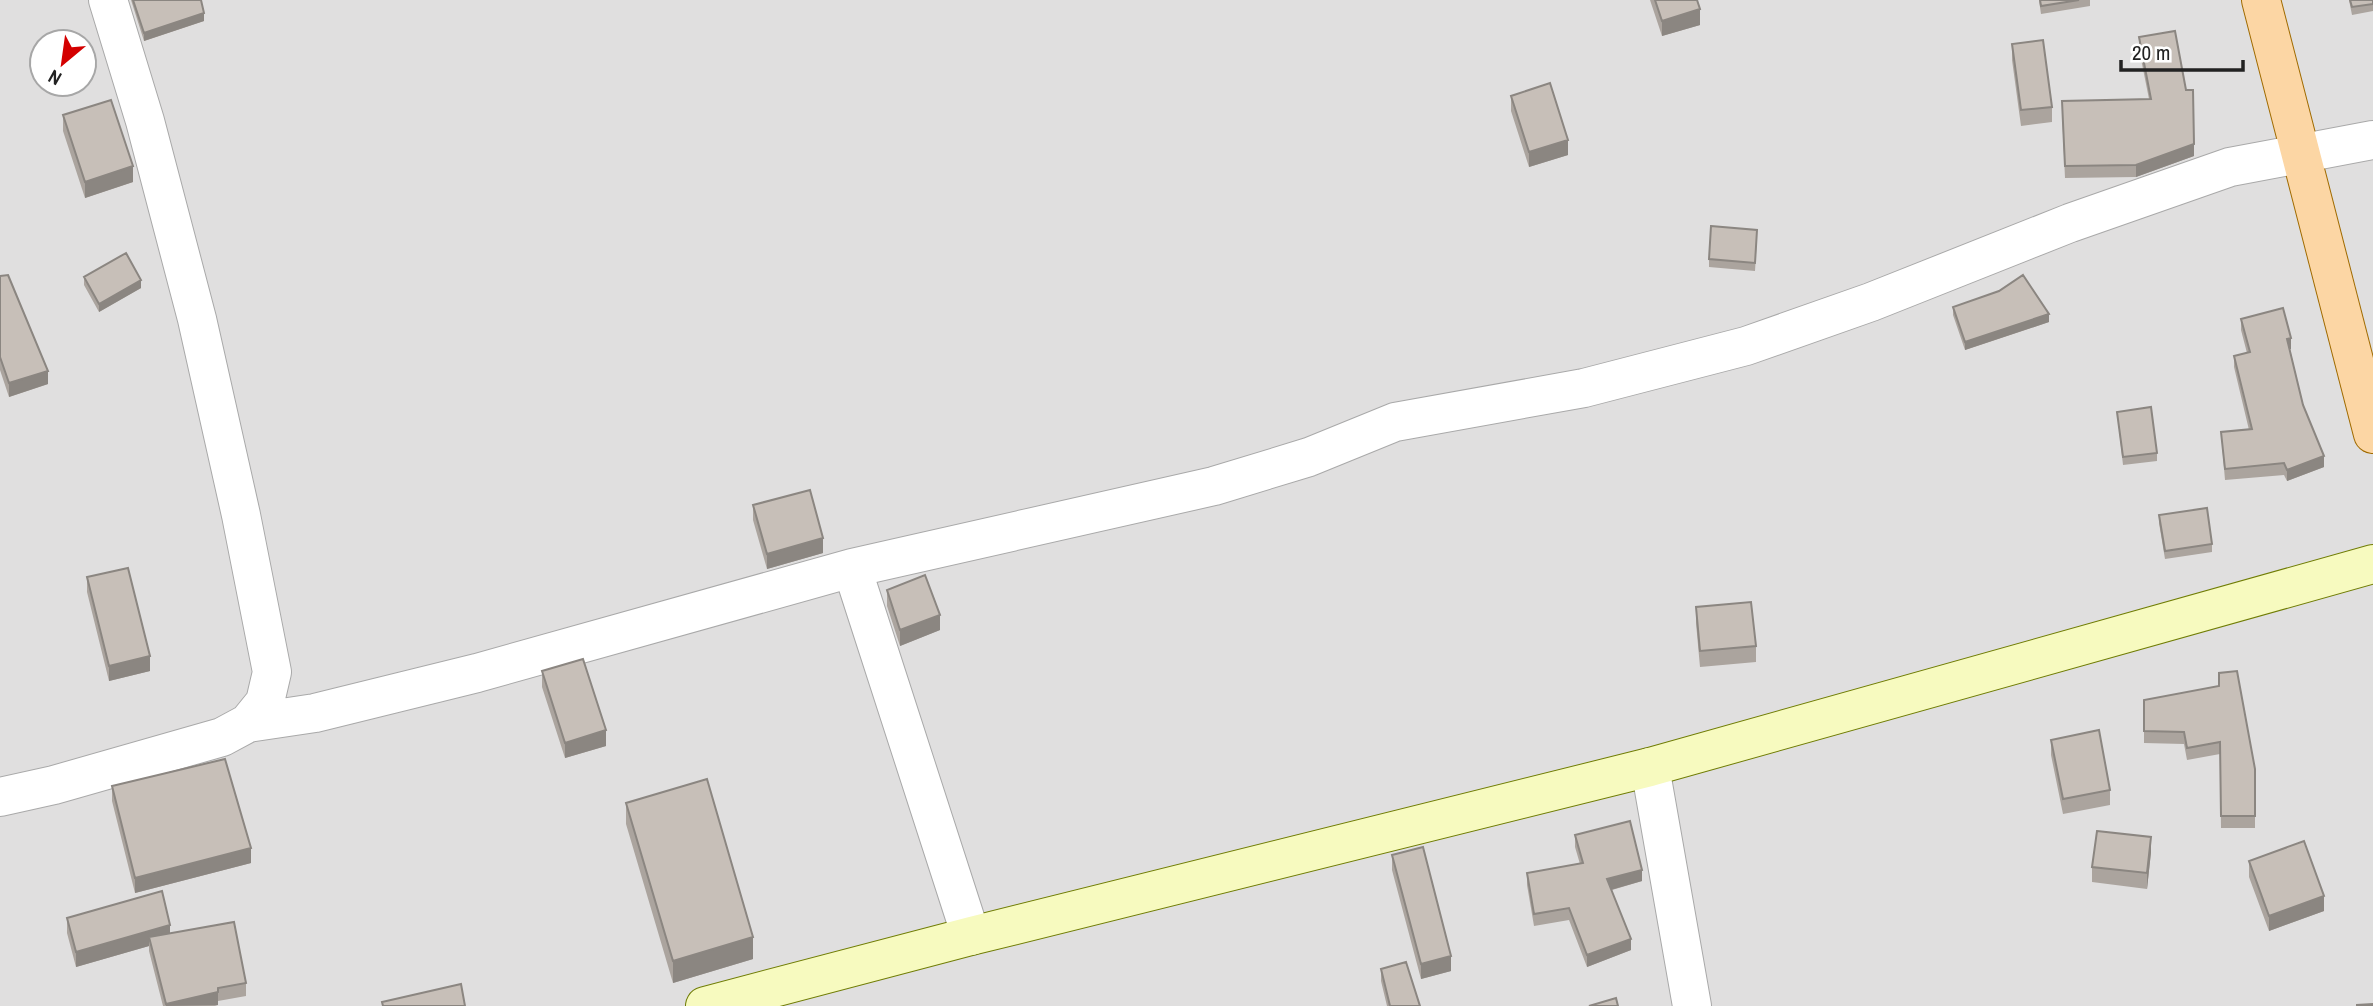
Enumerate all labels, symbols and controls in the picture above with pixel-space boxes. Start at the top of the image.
north arrow [28,28,98,98]
scale bar [2121,28,2244,72]
text: 20 m [2132,38,2170,67]
text: N [44,64,66,92]

